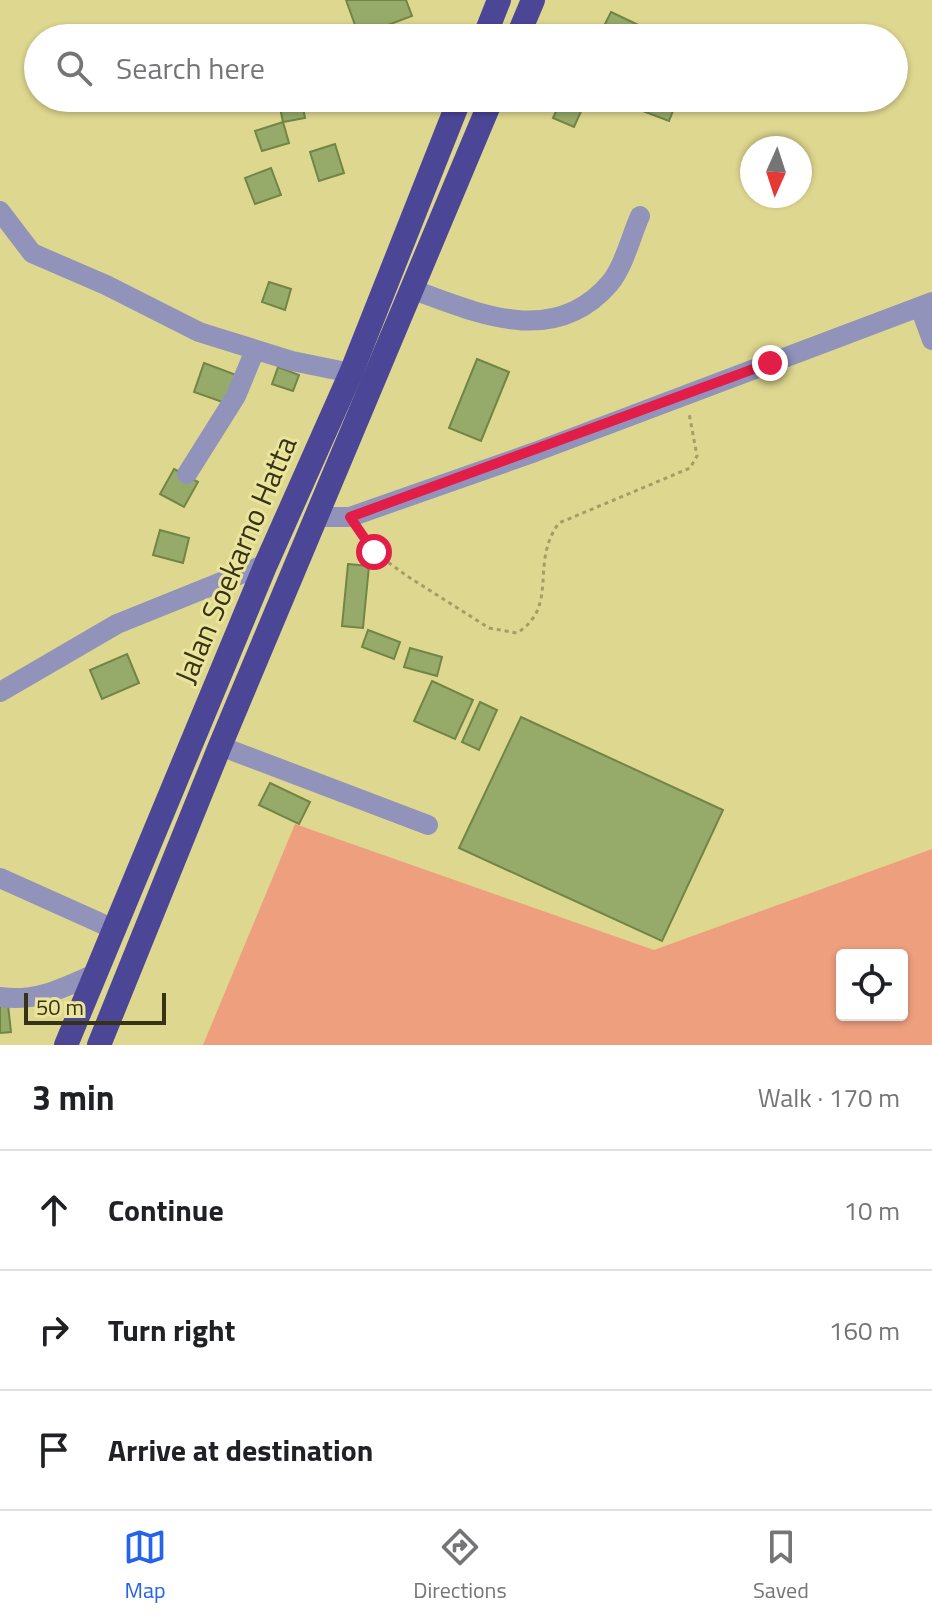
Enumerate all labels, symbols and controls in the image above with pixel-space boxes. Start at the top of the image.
search box [24,24,908,112]
text: Search here [116,45,265,91]
icon: search [52,46,96,90]
north arrow [740,136,812,208]
route end [752,345,788,381]
street label: Jalan Soekarno Hatta [162,429,308,691]
route start [356,534,392,570]
map controls [836,949,908,1021]
button: locate [836,949,908,1021]
scale bar [24,989,166,1025]
text: 50 m [36,990,84,1024]
text: 3 min [32,1071,115,1123]
text: Walk · 170 m [758,1078,900,1117]
text: Continue [108,1187,224,1233]
icon: ahead [32,1188,76,1232]
text: 10 m [843,1191,900,1230]
text: Turn right [108,1307,236,1353]
icon: right [32,1308,76,1352]
text: 160 m [829,1311,900,1350]
text: Arrive at destination [108,1427,373,1473]
icon: arrive [32,1428,76,1472]
tab: Map [123,1525,167,1607]
tab: Directions [413,1525,507,1607]
tab: Saved [753,1525,809,1607]

